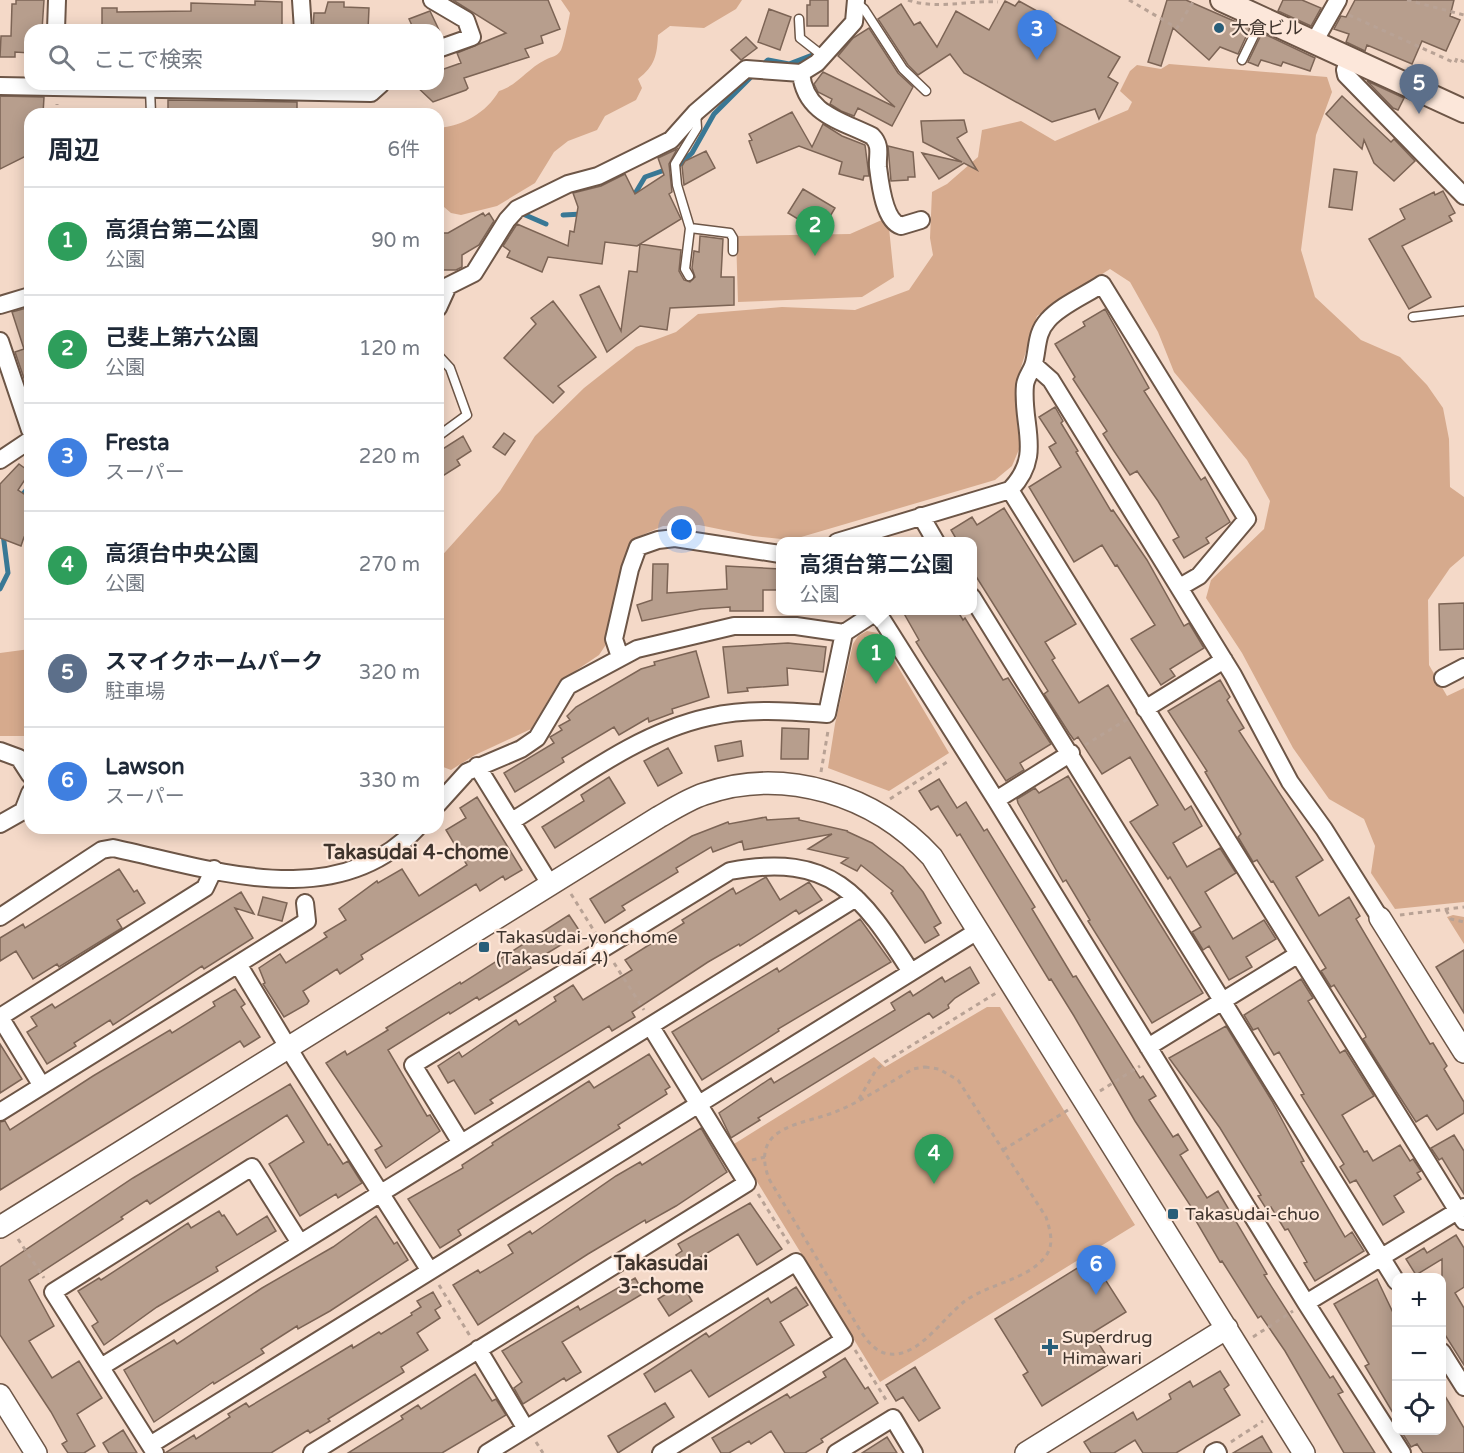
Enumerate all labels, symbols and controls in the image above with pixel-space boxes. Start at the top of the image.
pin: 3 [1018,10,1056,60]
place label: 大倉ビル [1231,17,1303,39]
marker: 大倉ビル [1212,21,1226,35]
search box [24,24,444,90]
icon: search [45,41,78,74]
text: ここで検索 [93,47,203,73]
pin: 5 [1400,64,1438,114]
text: 周辺 [48,135,100,166]
text: 6件 [387,138,420,162]
pin: 2 [796,206,834,256]
text: 高須台第二公園 [105,217,259,243]
text: 1 [61,229,74,253]
text: 90 m [371,229,420,253]
text: 公園 [105,248,145,272]
text: 己斐上第六公園 [105,325,259,351]
text: 2 [61,337,74,361]
text: 120 m [359,337,420,361]
text: 公園 [105,356,145,380]
text: Fresta [105,430,170,456]
text: 3 [61,445,74,469]
text: 220 m [359,445,420,469]
text: スーパー [105,461,185,485]
your location [667,515,696,544]
popup [776,537,977,615]
text: 高須台中央公園 [105,541,259,567]
text: 高須台第二公園 [799,552,954,578]
text: 4 [61,553,74,577]
text: 270 m [359,553,420,577]
text: 公園 [105,572,145,596]
text: 公園 [799,583,839,607]
pin: 1 [856,634,896,684]
text: スマイクホームパーク [105,649,323,675]
text: 5 [61,661,74,685]
text: 320 m [359,661,420,685]
text: 駐車場 [105,680,165,704]
text: Lawson [105,754,185,780]
text: 6 [61,769,74,793]
text: 330 m [359,769,420,793]
text: スーパー [105,785,185,809]
district label: Takasudai 4-chome [322,841,509,865]
place label: Takasudai-yonchome (Takasudai 4) [496,926,678,969]
marker: Takasudai-yonchome (Takasudai 4) [477,940,491,954]
pin: 4 [914,1134,954,1184]
place label: Takasudai-chuo [1185,1203,1320,1225]
marker: Takasudai-chuo [1166,1207,1180,1221]
pin: 6 [1076,1246,1116,1295]
district label: Takasudai 3-chome [613,1252,708,1299]
map controls [1392,1273,1446,1435]
button: + [1392,1273,1446,1327]
place label: Superdrug Himawari [1062,1326,1153,1369]
button: − [1392,1327,1446,1381]
marker: Superdrug Himawari [1043,1340,1057,1354]
button: locate [1392,1381,1446,1435]

